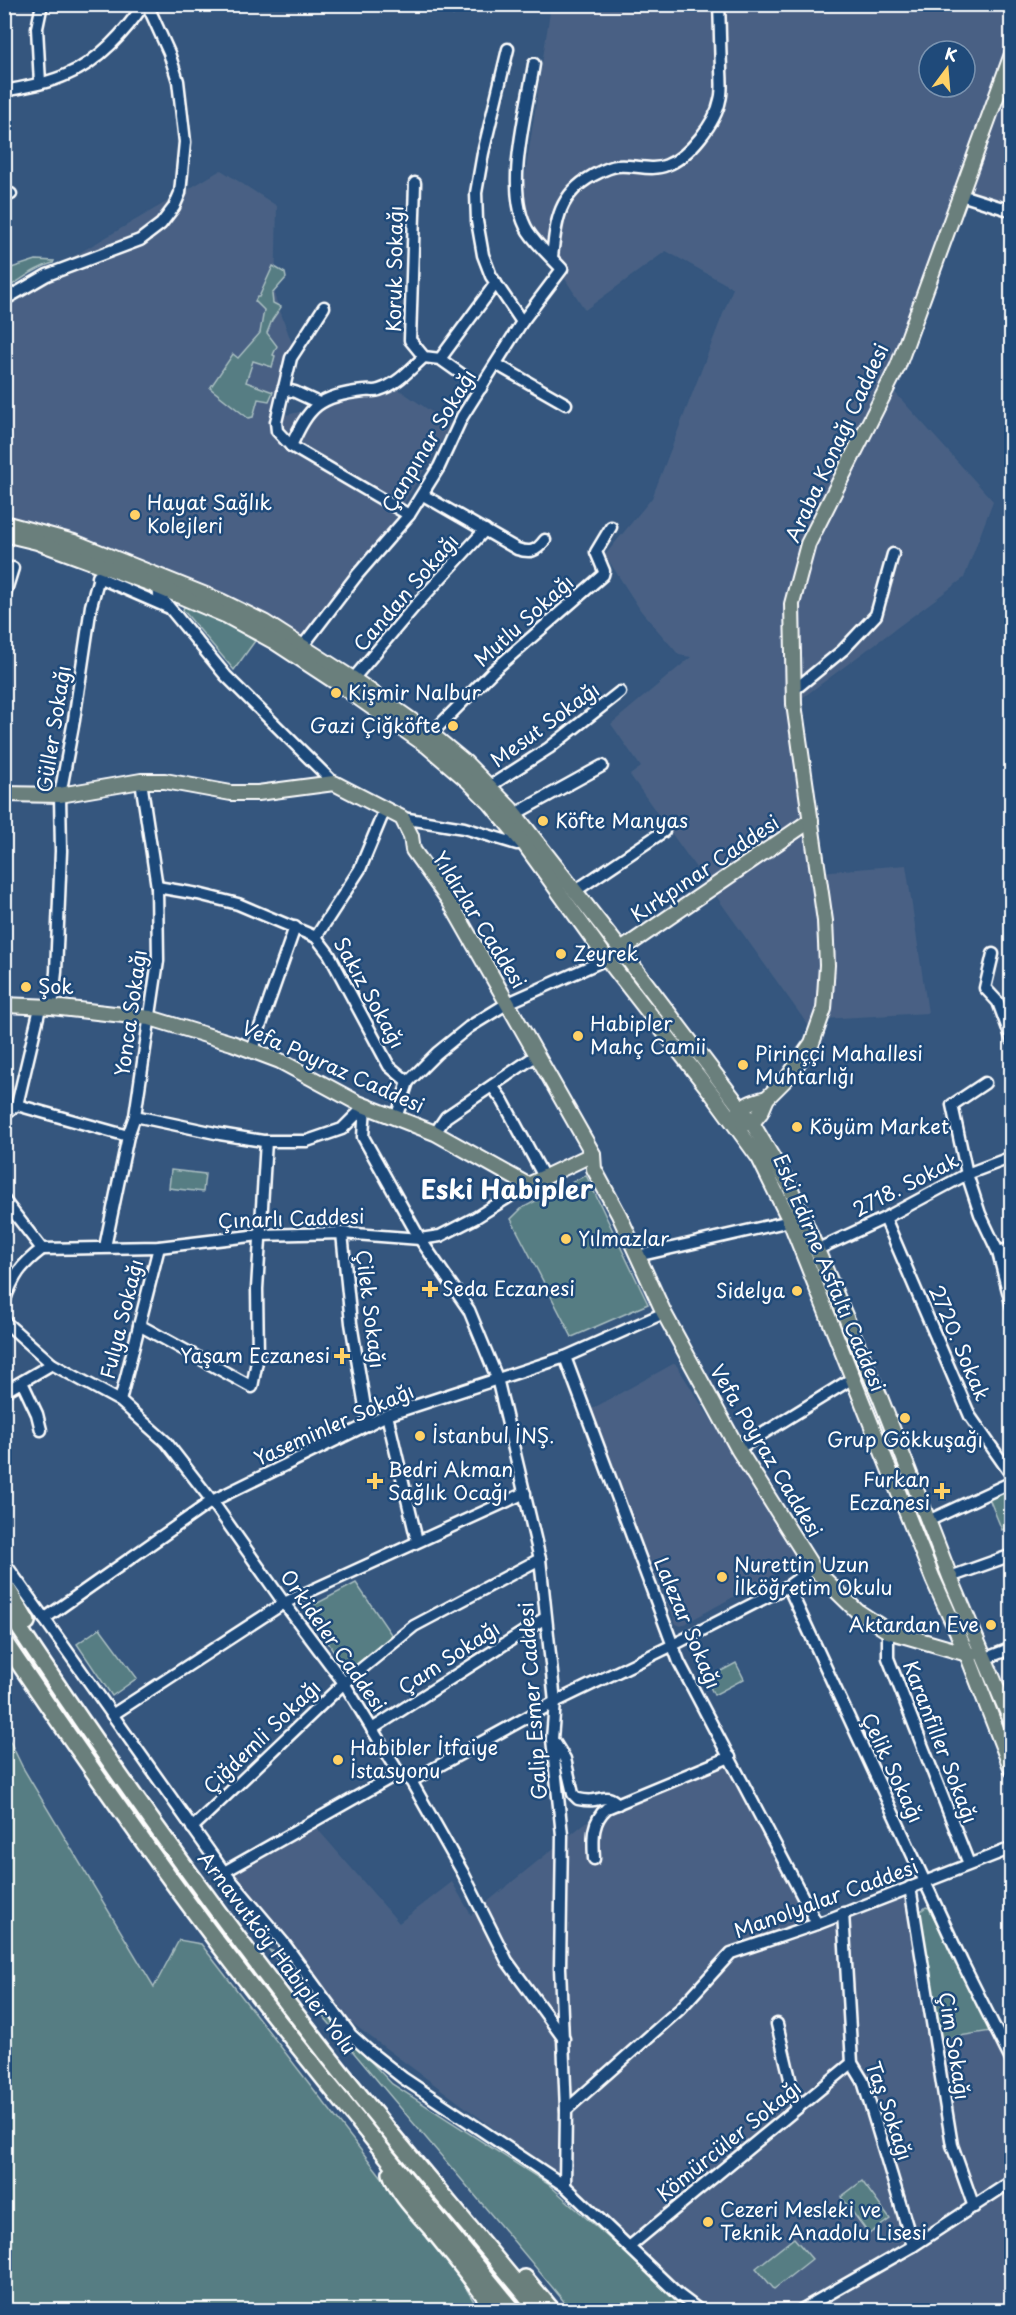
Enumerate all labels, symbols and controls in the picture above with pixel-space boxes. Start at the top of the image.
north arrow [917,39,977,99]
text: K [942,40,961,67]
street label: Koruk Sokağı [378,205,410,333]
street label: Araba Konağı Caddesi [777,338,895,547]
street label: Çanpınar Sokağı [373,363,483,518]
place label: Hayat Sağlık Kolejleri [147,487,273,540]
marker: Hayat Sağlık Kolejleri [128,508,142,522]
street label: Candan Sokağı [346,527,465,658]
street label: Mutlu Sokağı [467,567,580,673]
street label: Güller Sokağı [28,663,78,795]
street label: Mesut Sokağı [484,674,605,774]
place label: Kişmir Nalbur [348,677,481,707]
marker: Kişmir Nalbur [329,686,343,700]
place label: Gazi Çiğköfte [310,710,441,740]
marker: Gazi Çiğköfte [446,719,460,733]
place label: Köfte Manyas [555,805,688,835]
street label: Kırkpınar Caddesi [624,807,785,929]
marker: Köfte Manyas [536,814,550,828]
street label: Yıldızlar Caddesi [425,845,534,994]
street label: Sakız Sokağı [327,931,413,1054]
place label: Zeyrek [573,938,639,968]
street label: Yonca Sokağı [106,947,154,1078]
marker: Zeyrek [554,947,568,961]
place label: Şok [38,971,74,1001]
marker: Şok [19,980,33,994]
place label: Habipler Mahç Camii [590,1008,706,1061]
street label: Vefa Poyraz Caddesi [237,1012,429,1120]
marker: Habipler Mahç Camii [571,1029,585,1043]
place label: Pirinççi Mahallesi Muhtarlığı [755,1038,923,1091]
marker: Pirinççi Mahallesi Muhtarlığı [736,1058,750,1072]
place label: Köyüm Market [809,1111,949,1141]
marker: Köyüm Market [790,1120,804,1134]
street label: 2718. Sokak [847,1145,964,1224]
street label: Eski Edirne Asfaltı Caddesi [766,1149,894,1396]
district label: Eski Habipler [421,1169,594,1208]
street label: Çınarlı Caddesi [217,1200,365,1236]
place label: Yılmazlar [578,1223,669,1253]
marker: Yılmazlar [559,1232,573,1246]
street label: Çilek Sokağı [349,1248,393,1370]
street label: Fulya Sokağı [92,1256,150,1382]
place label: Seda Eczanesi [442,1273,575,1303]
place label: Sidelya [716,1275,786,1305]
street label: 2720. Sokak [922,1280,998,1405]
marker: Seda Eczanesi [423,1282,437,1296]
marker: Sidelya [790,1284,804,1298]
place label: Yaşam Eczanesi [180,1340,330,1370]
marker: Yaşam Eczanesi [335,1349,349,1363]
street label: Vefa Poyraz Caddesi [703,1358,830,1543]
street label: Yaseminler Sokağı [249,1375,418,1473]
marker: Grup Gökkuşağı [898,1411,912,1425]
place label: İstanbul İNŞ. [432,1420,555,1450]
place label: Grup Gökkuşağı [827,1424,983,1454]
marker: İstanbul İNŞ. [413,1429,427,1443]
place label: Bedri Akman Sağlık Ocağı [388,1454,513,1507]
place label: Furkan Eczanesi [849,1464,930,1517]
marker: Bedri Akman Sağlık Ocağı [366,1472,384,1490]
marker: Furkan Eczanesi [935,1484,949,1498]
place label: Nurettin Uzun İlköğretim Okulu [734,1549,893,1602]
street label: Lalezar Sokağı [647,1552,729,1693]
street label: Orkideler Caddesi [273,1563,394,1718]
marker: Nurettin Uzun İlköğretim Okulu [715,1570,729,1584]
street label: Galip Esmer Caddesi [510,1601,554,1801]
place label: Aktardan Eve [849,1609,979,1639]
street label: Çam Sokağı [392,1613,505,1701]
marker: Aktardan Eve [984,1618,998,1632]
street label: Karanfiller Sokağı [896,1656,986,1828]
street label: Çiğdemli Sokağı [196,1672,327,1800]
street label: Çelik Sokağı [854,1708,932,1828]
place label: Habibler İtfaiye İstasyonu [350,1732,498,1785]
marker: Habibler İtfaiye İstasyonu [331,1753,345,1767]
street label: Arnavutköy Habipler Yolu [191,1845,364,2060]
street label: Manolyalar Caddesi [729,1851,922,1945]
street label: Çim Sokağı [932,1990,978,2102]
street label: Taş Sokağı [859,2057,921,2164]
street label: Kömürcüler Sokağı [649,2072,807,2208]
place label: Cezeri Mesleki ve Teknik Anadolu Lisesi [720,2194,927,2247]
marker: Cezeri Mesleki ve Teknik Anadolu Lisesi [701,2215,715,2229]

